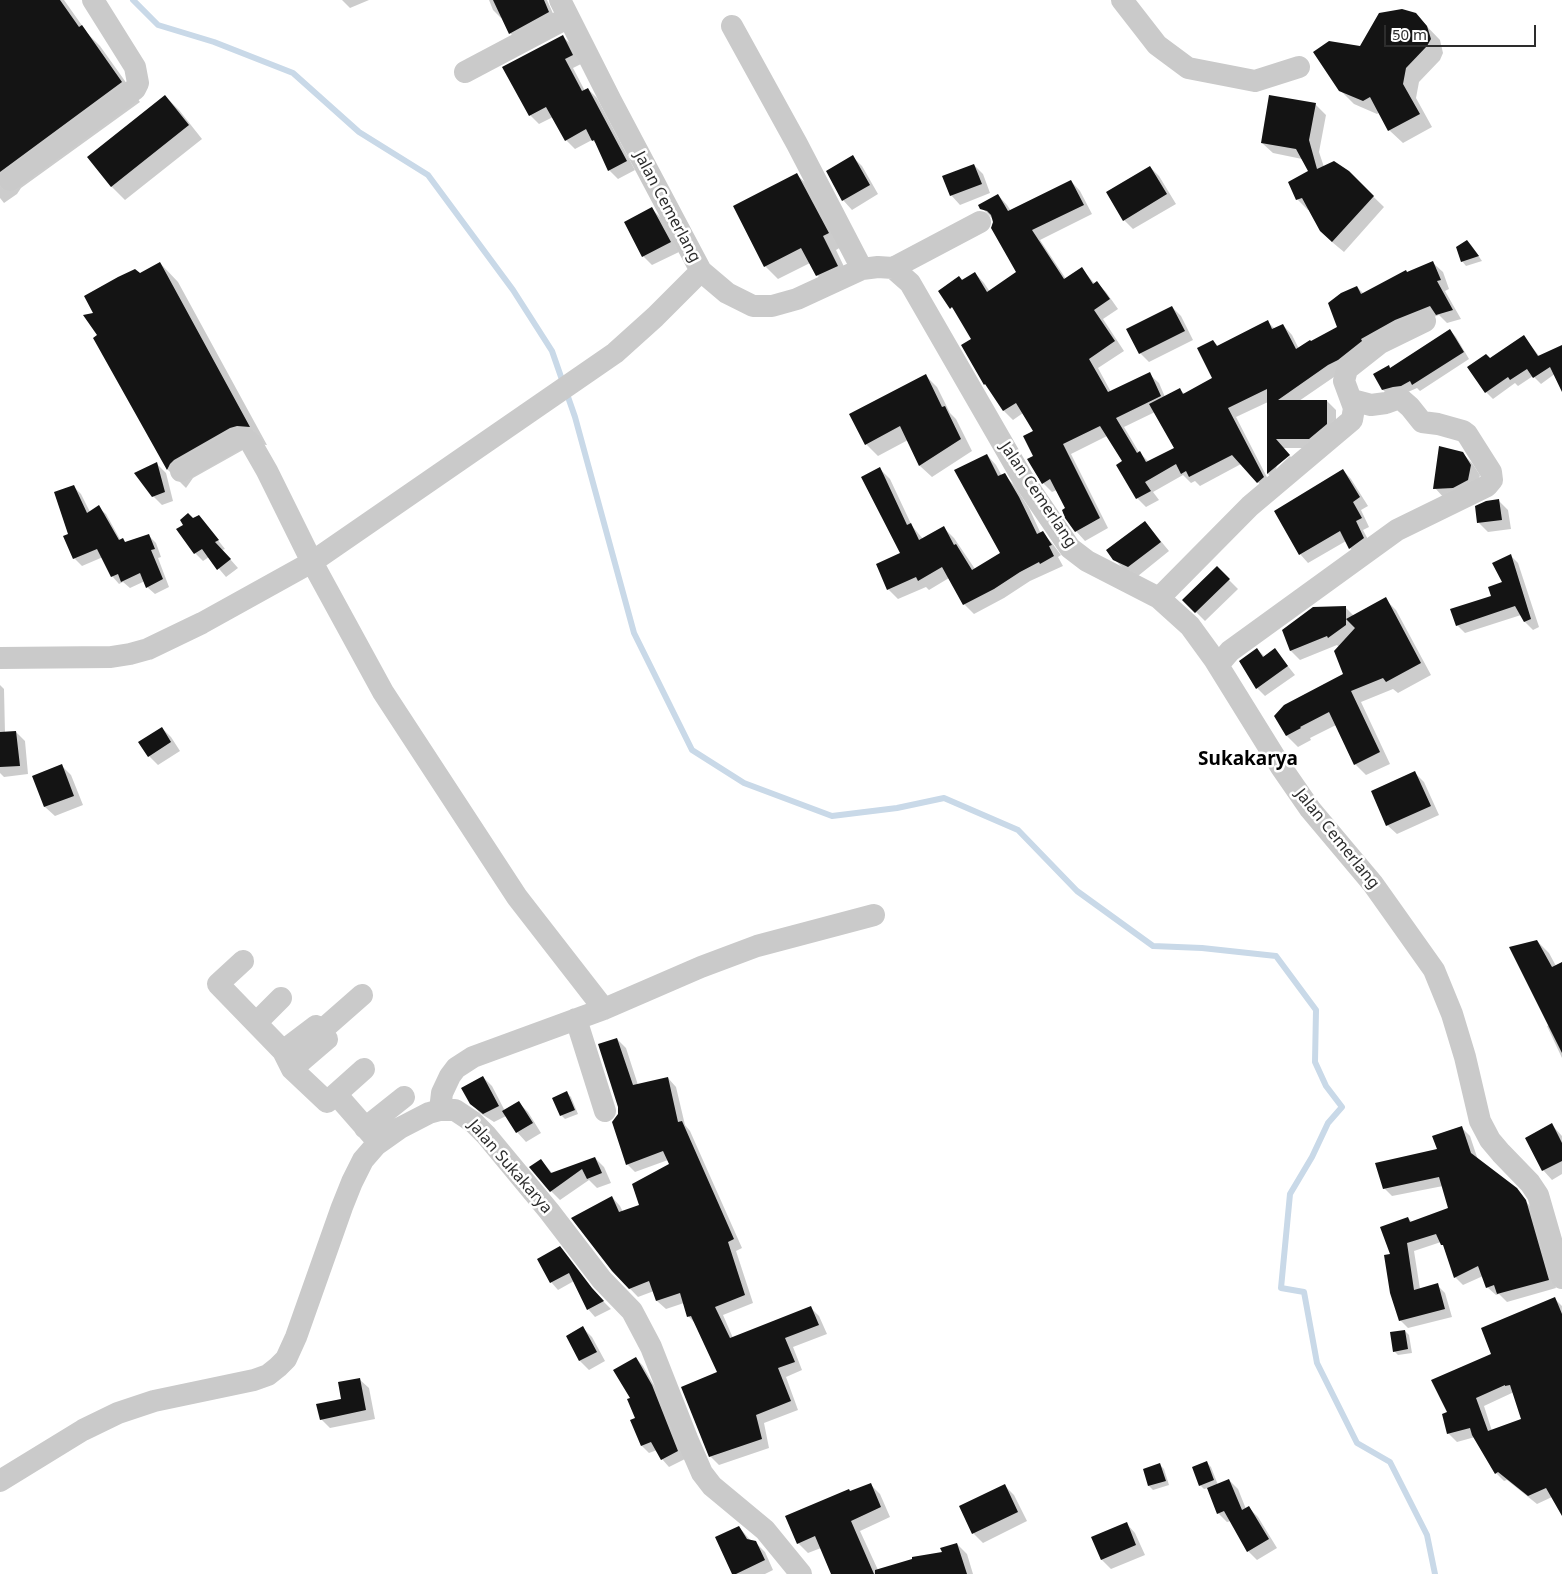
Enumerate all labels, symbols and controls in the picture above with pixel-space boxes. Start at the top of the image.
scale bar [1387,15,1540,47]
text: 50 m [1392,24,1427,44]
street label: Jalan Cemerlang [630,148,704,266]
street label: Jalan Cemerlang [996,439,1080,551]
district label: Sukakarya [1198,749,1298,771]
street label: Jalan Cemerlang [1291,785,1383,893]
street label: Jalan Sukakarya [464,1116,556,1218]

